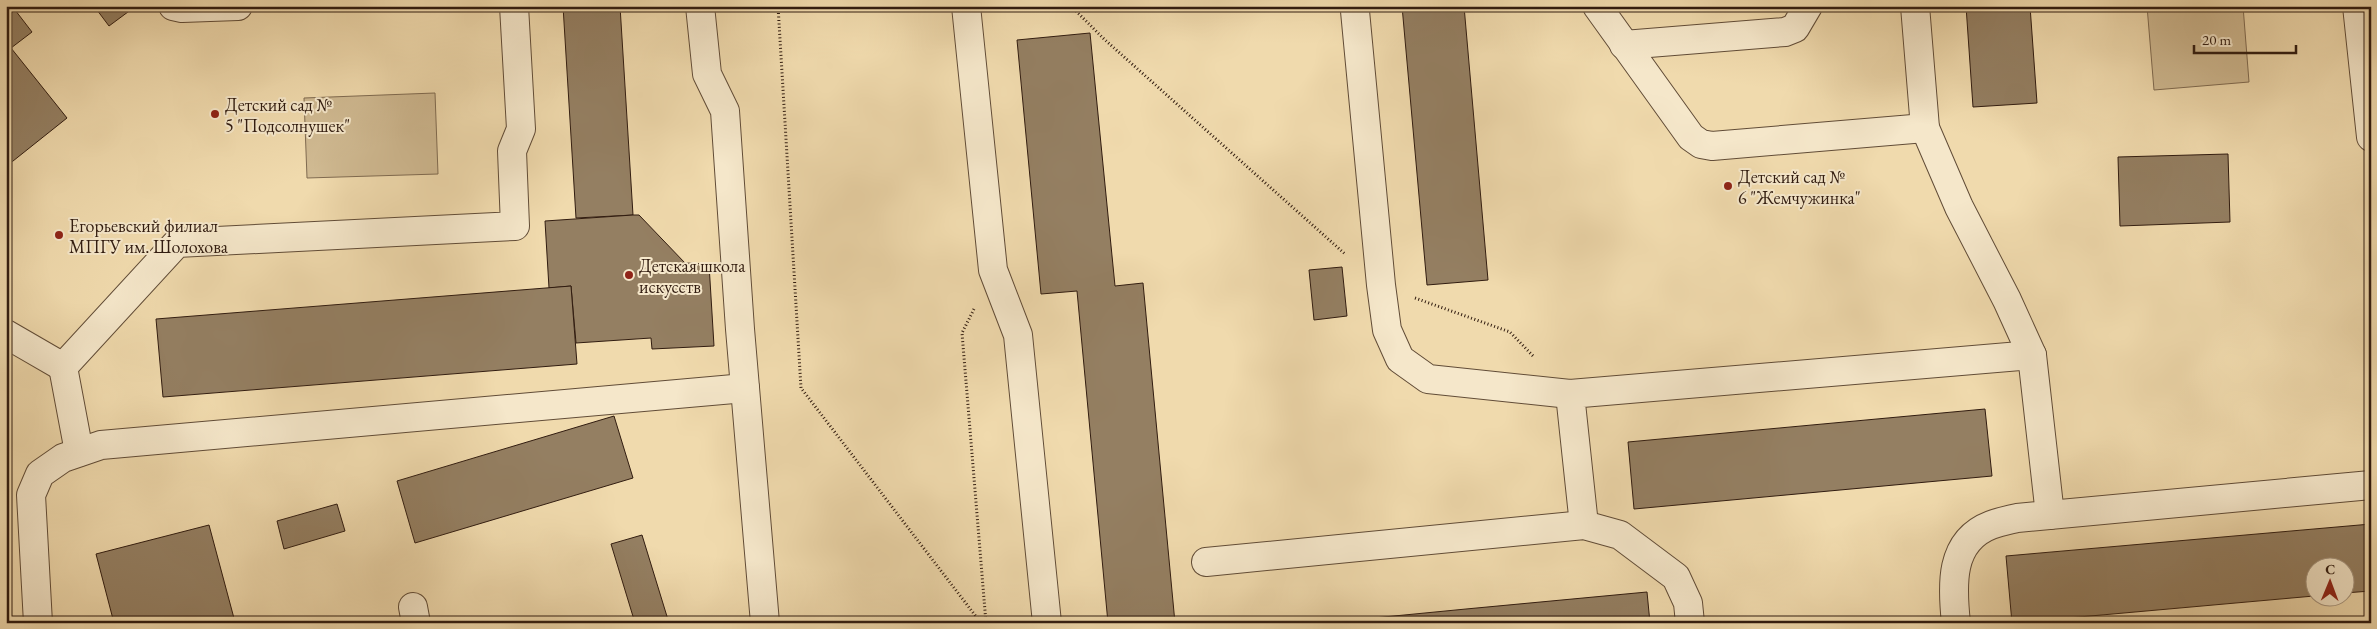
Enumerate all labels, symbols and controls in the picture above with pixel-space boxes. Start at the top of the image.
scale bar [2194,22,2297,54]
text: 20 m [2202,30,2231,49]
place label: Детский сад № 5 "Подсолнушек" [225,93,350,137]
marker: Детский сад № 5 "Подсолнушек" [209,108,221,120]
place label: Детский сад № 6 "Жемчужинка" [1738,165,1861,209]
marker: Детский сад № 6 "Жемчужинка" [1722,180,1734,192]
place label: Егорьевский филиал МПГУ им. Шолохова [69,214,229,258]
marker: Егорьевский филиал МПГУ им. Шолохова [53,229,65,241]
place label: Детская школа искусств [639,254,746,298]
marker: Детская школа искусств [623,269,635,281]
north arrow [2304,556,2354,606]
text: С [2325,560,2335,578]

